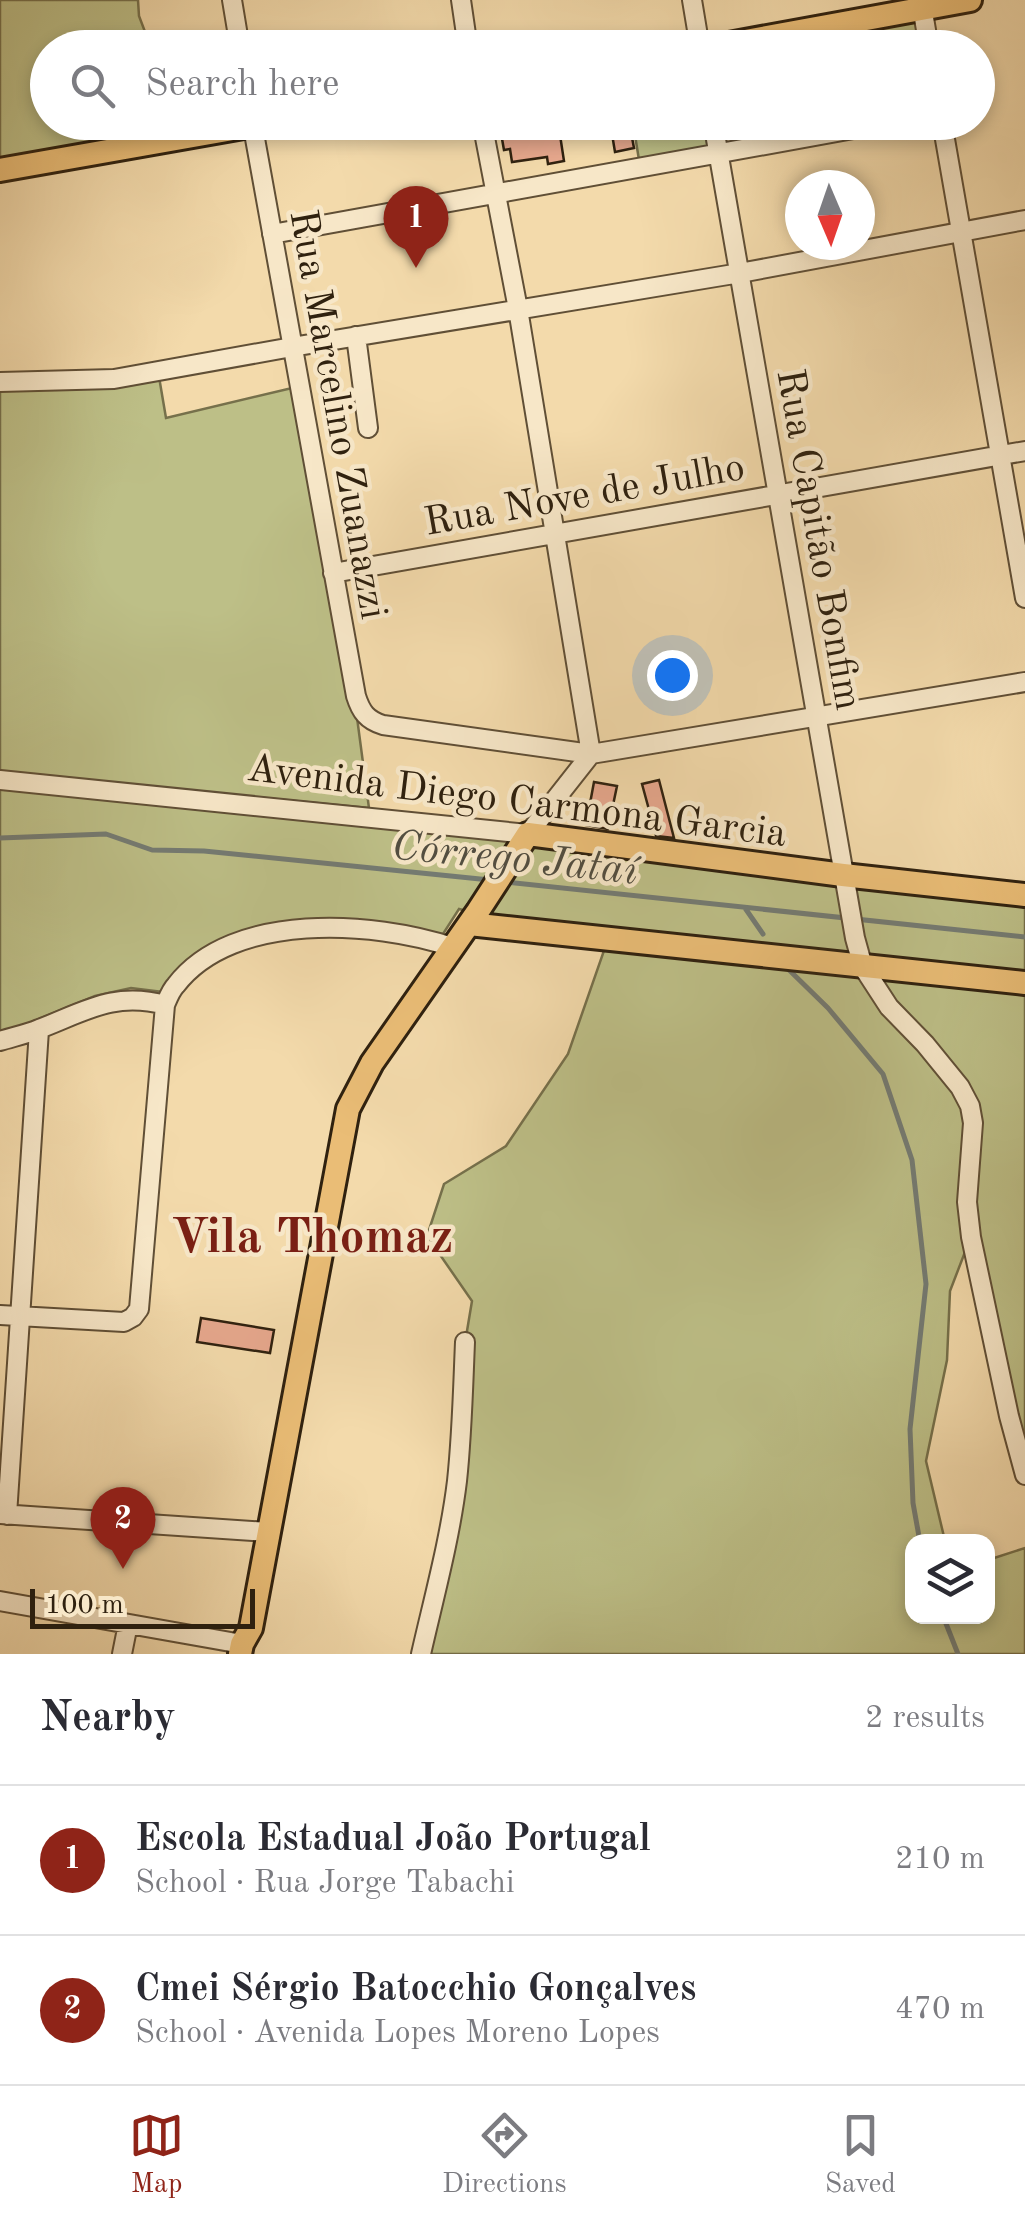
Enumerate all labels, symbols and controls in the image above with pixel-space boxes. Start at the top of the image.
search box [30,30,995,140]
icon: search [65,58,120,113]
text: Search here [145,66,340,104]
north arrow [785,170,875,260]
pin: 1 [384,186,448,268]
street label: Rua Marcelino Zuanazzi [280,207,392,623]
street label: Rua Capitão Bonfim [767,366,867,713]
street label: Rua Nove de Julho [421,449,748,545]
your location [647,650,698,701]
street label: Avenida Diego Carmona Garcia [245,750,789,856]
water label: Córrego Jataí [389,826,643,894]
district label: Vila Thomaz [171,1214,453,1264]
pin: 2 [90,1486,156,1569]
map controls [905,1534,995,1624]
button: layers [905,1534,995,1624]
scale bar [30,1584,255,1628]
text: 100 m [45,1592,124,1620]
text: Nearby [40,1698,176,1740]
text: 2 results [865,1703,985,1735]
text: Escola Estadual João Portugal [135,1821,651,1859]
text: 1 [63,1844,82,1876]
text: 210 m [895,1844,985,1876]
text: School · Rua Jorge Tabachi [135,1868,515,1900]
text: Cmei Sérgio Batocchio Gonçalves [135,1971,696,2009]
text: 2 [63,1994,82,2026]
text: 470 m [895,1994,985,2026]
text: School · Avenida Lopes Moreno Lopes [135,2018,660,2050]
tab: Map [129,2108,184,2203]
tab: Directions [442,2108,567,2203]
tab: Saved [825,2108,896,2203]

